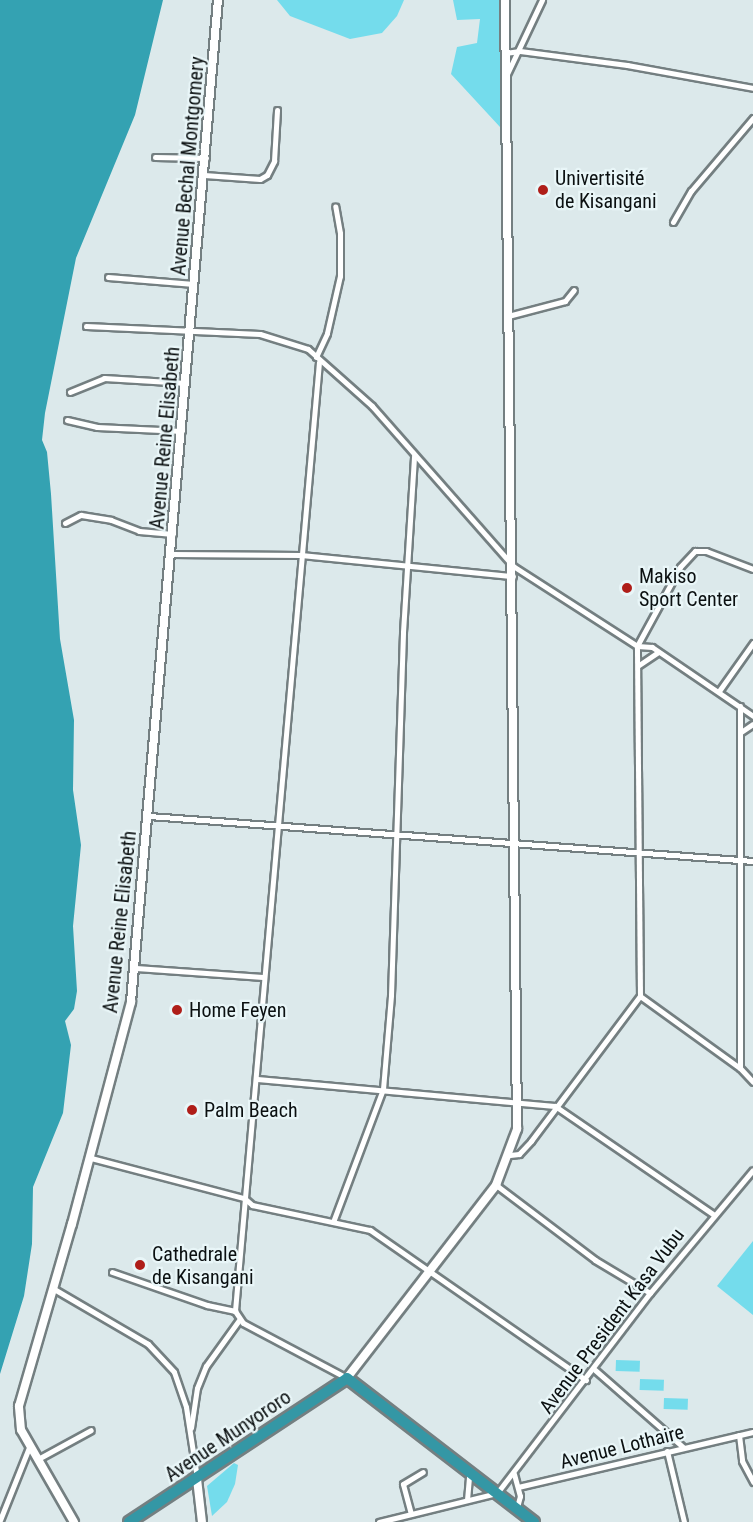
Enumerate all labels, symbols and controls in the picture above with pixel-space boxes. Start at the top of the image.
street label: Avenue Bechal Montgomery [166,55,210,277]
place label: Univertisité de Kisangani [555,166,656,213]
marker: Univertisité de Kisangani [536,183,550,197]
street label: Avenue Reine Elisabeth [145,346,185,530]
place label: Makiso Sport Center [639,564,738,611]
marker: Makiso Sport Center [620,581,634,595]
street label: Avenue Reine Elisabeth [98,830,142,1014]
place label: Home Feyen [189,998,286,1022]
marker: Home Feyen [170,1003,184,1017]
place label: Palm Beach [204,1098,298,1122]
marker: Palm Beach [185,1103,199,1117]
street label: Avenue President Kasa Vubu [535,1224,689,1418]
place label: Cathedrale de Kisangani [152,1242,253,1289]
marker: Cathedrale de Kisangani [133,1258,147,1272]
street label: Avenue Munyororo [160,1385,296,1487]
street label: Avenue Lothaire [558,1420,686,1474]

